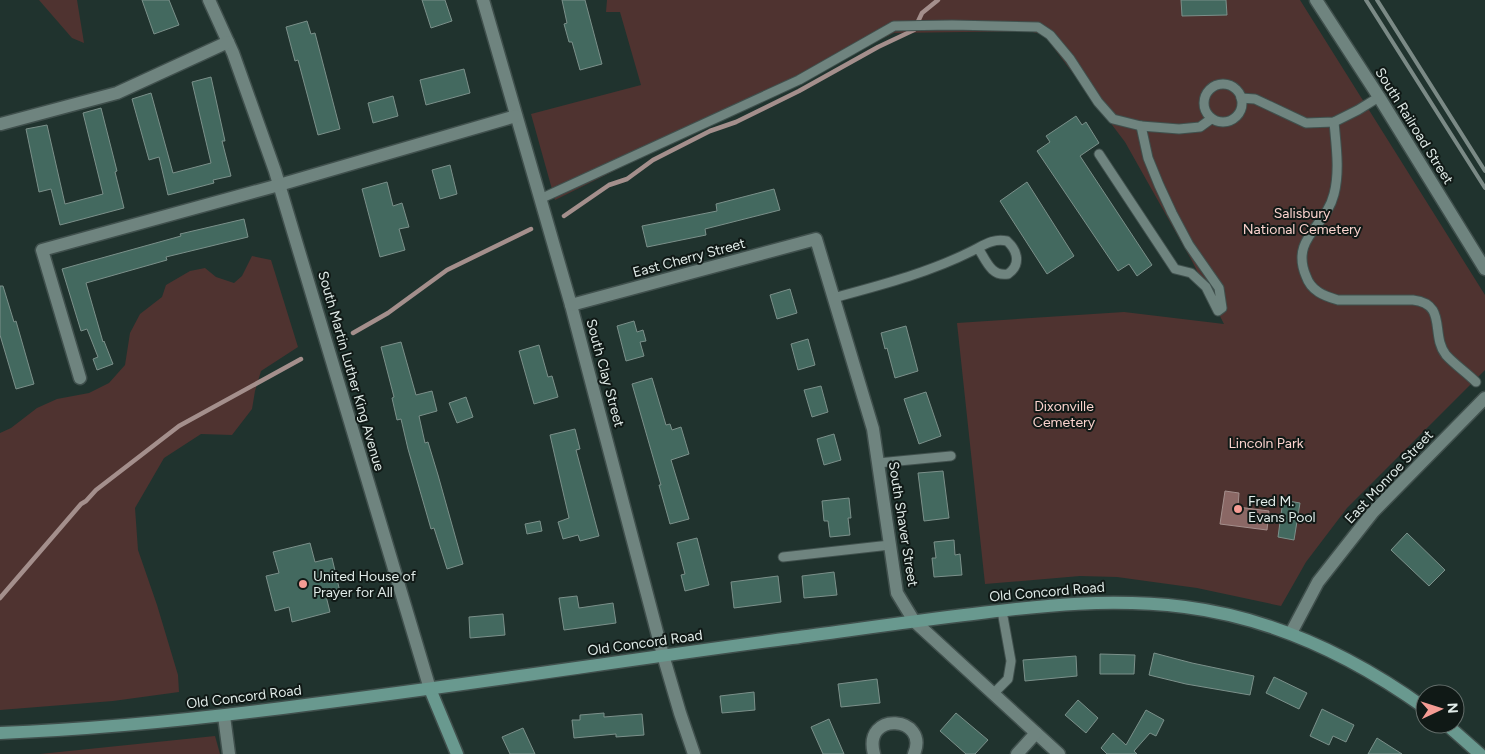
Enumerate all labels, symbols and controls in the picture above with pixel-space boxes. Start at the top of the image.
street label: South Railroad Street [1371,65,1457,187]
park label: Salisbury National Cemetery [1243,205,1362,238]
street label: East Cherry Street [631,235,747,281]
street label: South Martin Luther King Avenue [314,269,388,473]
street label: South Clay Street [582,317,628,429]
park label: Dixonville Cemetery [1033,398,1096,431]
street label: East Monroe Street [1341,427,1437,527]
park label: Lincoln Park [1228,435,1304,452]
street label: South Shaver Street [885,460,921,588]
place label: Fred M. Evans Pool [1248,493,1316,526]
marker: Fred M. Evans Pool [1232,503,1244,515]
place label: United House of Prayer for All [313,568,417,601]
marker: United House of Prayer for All [297,578,309,590]
street label: Old Concord Road [989,578,1105,606]
street label: Old Concord Road [586,627,704,659]
street label: Old Concord Road [185,681,303,713]
north arrow [1415,684,1465,734]
text: N [1444,702,1461,714]

